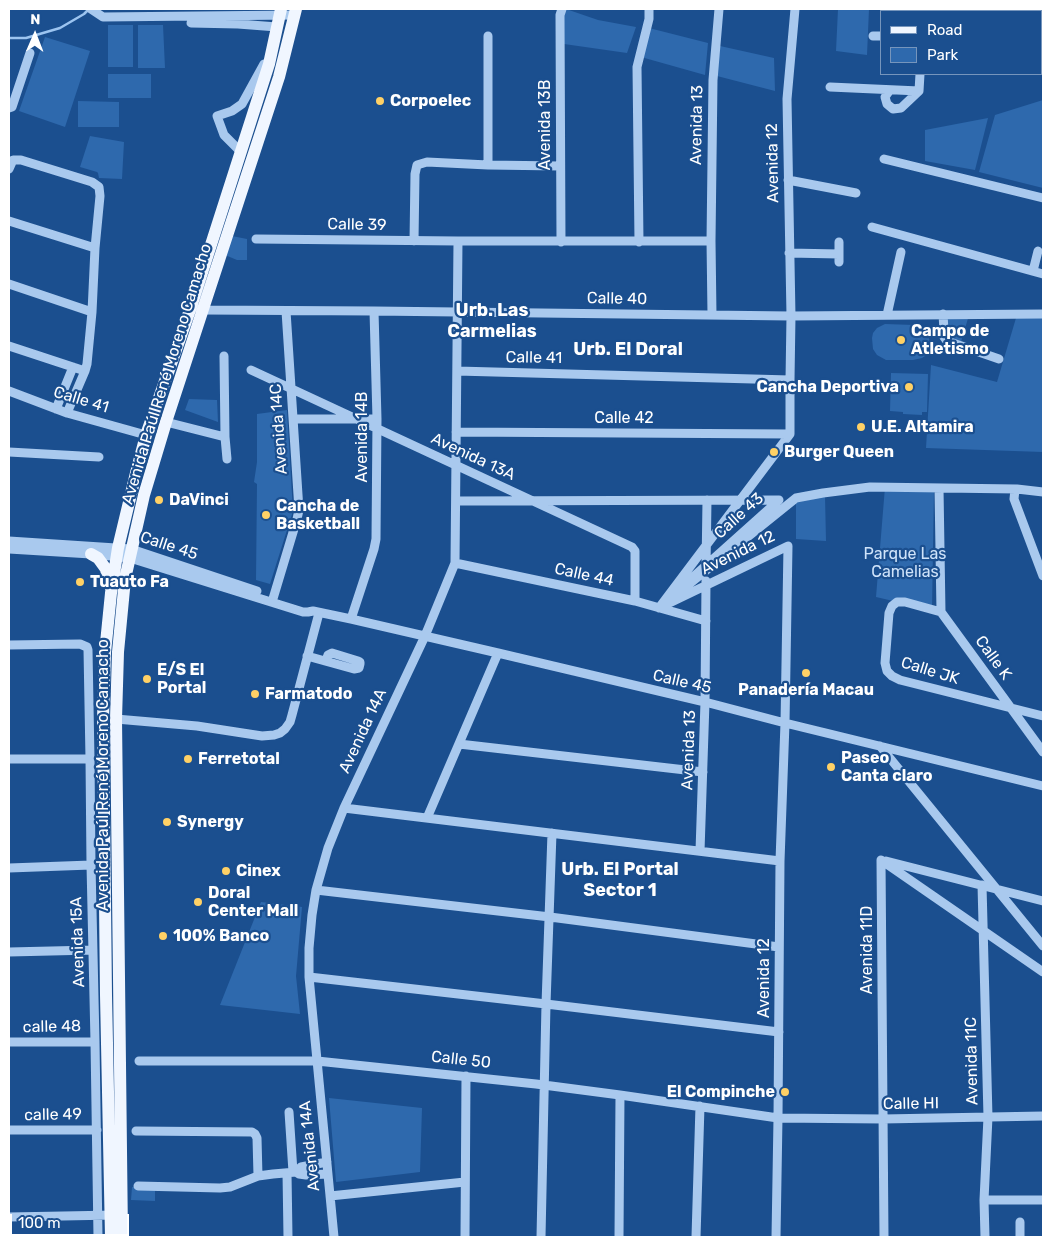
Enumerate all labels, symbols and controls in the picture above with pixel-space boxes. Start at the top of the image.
north arrow [10,10,60,60]
legend [880,10,1042,75]
text: N [30,11,40,28]
text: Road [927,21,963,39]
text: Park [927,46,958,64]
street label: Avenida 13B [535,80,555,170]
street label: Avenida 13 [687,85,707,165]
place label: Corpoelec [390,91,471,111]
marker: Corpoelec [374,95,386,107]
street label: Avenida 12 [763,123,783,203]
street label: Calle 39 [327,215,387,235]
street label: Avenida Paúl René Moreno Camacho [118,241,216,507]
street label: Calle 40 [587,289,647,309]
district label: Urb. Las Carmelias [447,300,537,342]
place label: Campo de Atletismo [911,321,989,359]
marker: Campo de Atletismo [895,334,907,346]
district label: Urb. El Doral [573,339,683,361]
street label: Calle 41 [506,348,562,368]
place label: Cancha Deportiva [757,377,899,397]
marker: Cancha Deportiva [903,381,915,393]
street label: Calle 41 [51,383,111,417]
street label: Avenida 14C [266,383,292,475]
street label: Avenida 14B [352,391,372,483]
street label: Calle 42 [594,408,654,428]
place label: U.E. Altamira [871,417,974,437]
marker: U.E. Altamira [855,421,867,433]
street label: Avenida 13A [428,429,518,485]
place label: Burger Queen [784,442,894,462]
marker: Burger Queen [768,446,780,458]
street label: Calle 43 [710,489,768,543]
place label: DaVinci [169,490,229,510]
marker: DaVinci [153,494,165,506]
place label: Cancha de Basketball [276,496,360,534]
marker: Cancha de Basketball [260,509,272,521]
street label: Avenida 12 [698,527,778,579]
street label: Calle 45 [138,528,200,564]
park label: Parque Las Camelias [864,544,946,582]
street label: Calle 44 [553,559,615,591]
place label: Tuauto Fa [90,572,169,592]
marker: Tuauto Fa [74,576,86,588]
street label: Calle K [971,632,1015,684]
street label: Avenida Paúl René Moreno Camacho [93,639,113,911]
street label: Calle JK [899,653,961,689]
place label: E/S El Portal [157,660,206,698]
street label: Calle 45 [651,666,713,698]
marker: Panadería Macau [800,667,812,679]
marker: E/S El Portal [141,673,153,685]
place label: Panadería Macau [738,680,874,700]
place label: Farmatodo [265,684,352,704]
street label: Avenida 14A [335,686,391,776]
marker: Farmatodo [249,688,261,700]
street label: Avenida 13 [678,710,700,790]
place label: Paseo Canta claro [841,748,933,786]
place label: Ferretotal [198,749,280,769]
marker: Ferretotal [182,753,194,765]
marker: Paseo Canta claro [825,761,837,773]
place label: Synergy [177,812,244,832]
marker: Synergy [161,816,173,828]
district label: Urb. El Portal Sector 1 [561,859,679,902]
place label: Cinex [236,861,281,881]
marker: Cinex [220,865,232,877]
place label: Doral Center Mall [208,883,298,921]
street label: Avenida 15A [67,896,89,988]
marker: Doral Center Mall [192,896,204,908]
street label: Avenida 11D [857,906,877,994]
place label: 100% Banco [173,926,269,946]
marker: 100% Banco [157,930,169,942]
street label: Avenida 12 [754,938,774,1018]
street label: calle 48 [23,1017,81,1037]
street label: Avenida 11C [962,1017,982,1105]
street label: Calle 50 [430,1047,492,1073]
place label: El Compinche [667,1082,775,1102]
marker: El Compinche [779,1086,791,1098]
street label: Calle HI [883,1094,939,1114]
street label: Avenida 14A [296,1100,324,1192]
street label: calle 49 [24,1105,82,1125]
scale bar [12,1204,131,1236]
text: 100 m [18,1214,60,1232]

